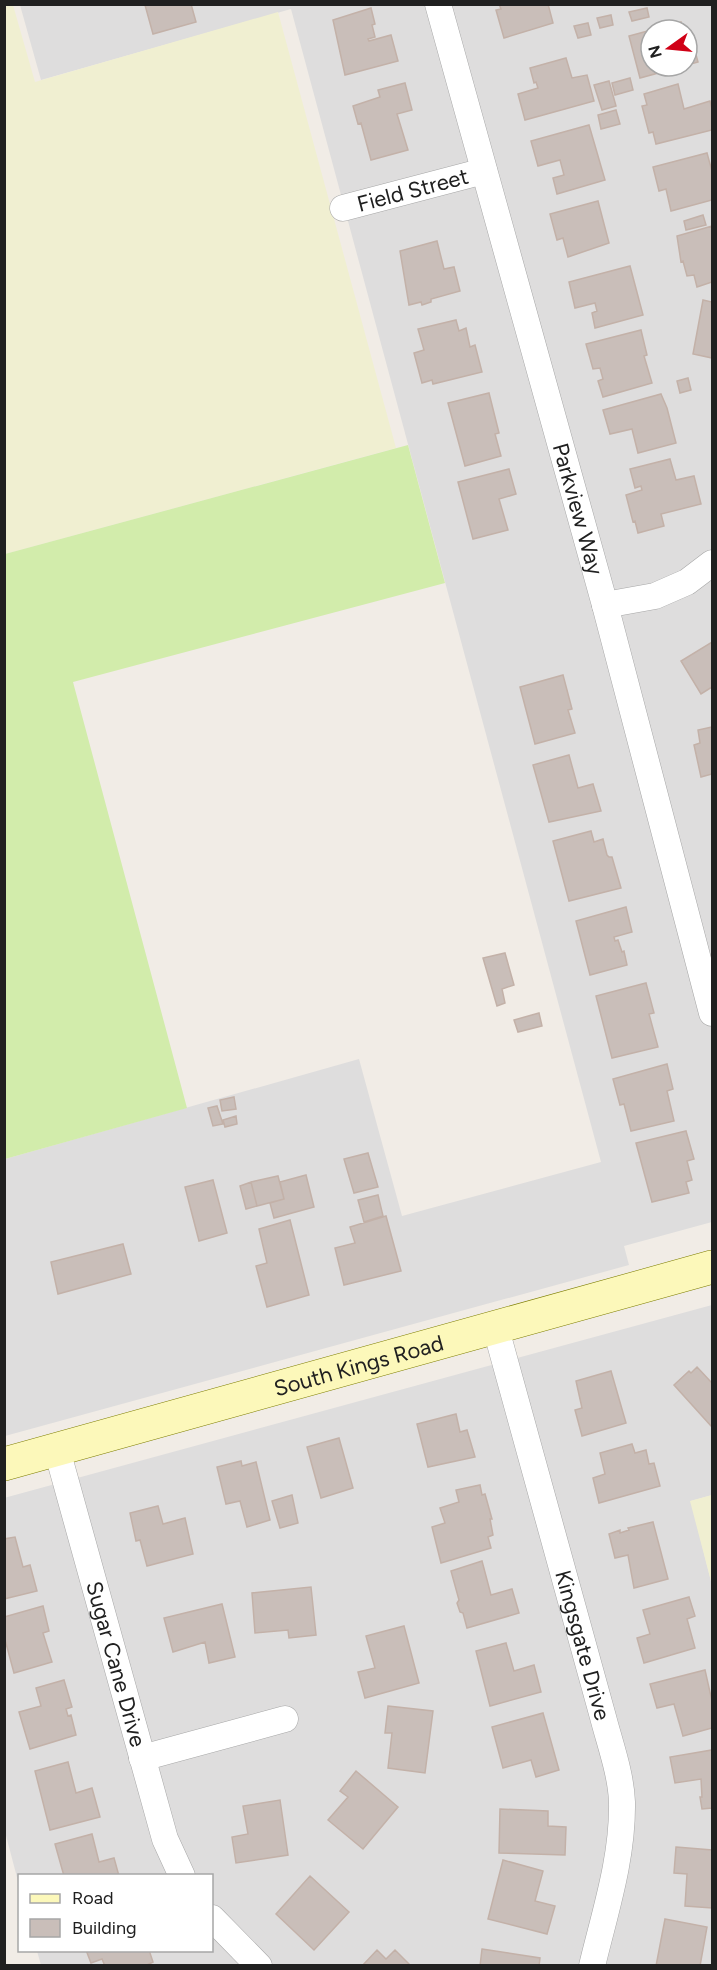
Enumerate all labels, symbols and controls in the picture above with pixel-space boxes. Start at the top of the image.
north arrow [639,18,699,78]
text: N [644,43,666,60]
street label: Field Street [354,163,471,218]
street label: Parkview Way [547,440,609,578]
street label: South Kings Road [271,1329,446,1402]
street label: Kingsgate Drive [549,1567,616,1724]
street label: Sugar Cane Drive [80,1578,152,1750]
legend [18,1874,213,1952]
text: Road [72,1887,113,1909]
text: Building [72,1917,137,1939]

